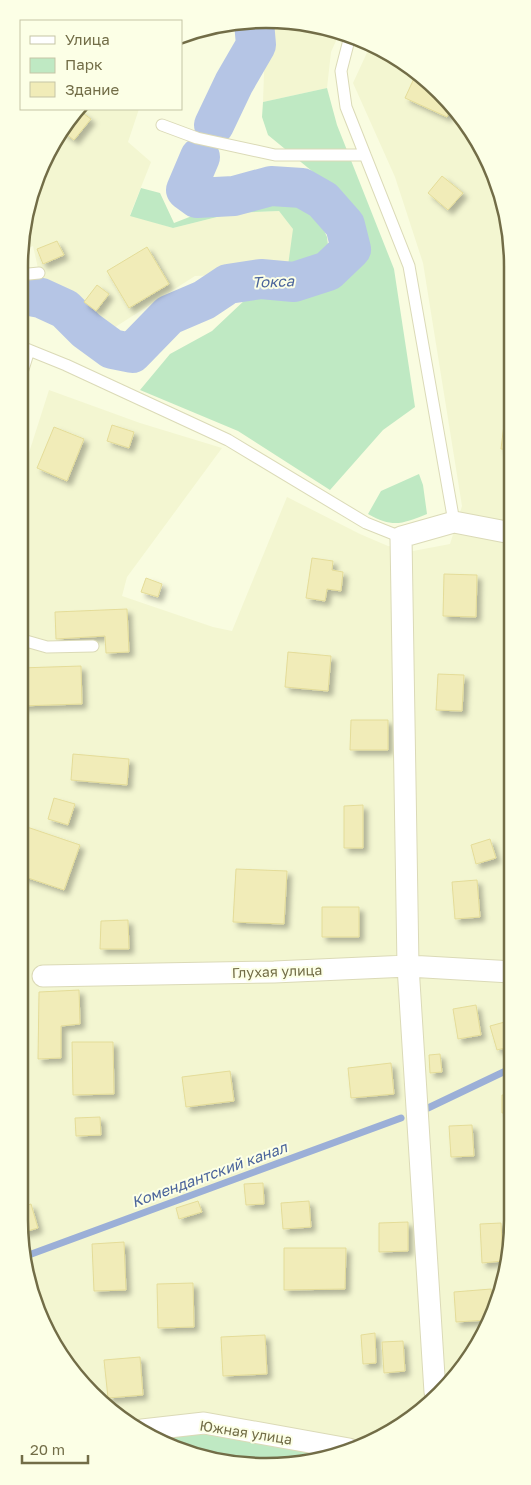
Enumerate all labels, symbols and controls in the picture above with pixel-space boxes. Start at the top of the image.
legend [20,20,182,110]
text: Улица [65,30,110,48]
text: Парк [65,55,103,73]
text: Здание [65,80,119,98]
water label: Токса [252,271,295,291]
street label: Глухая улица [232,961,322,981]
water label: Комендантский канал [129,1137,290,1211]
street label: Южная улица [199,1416,293,1448]
scale bar [22,1432,89,1464]
text: 20 m [30,1440,65,1458]

